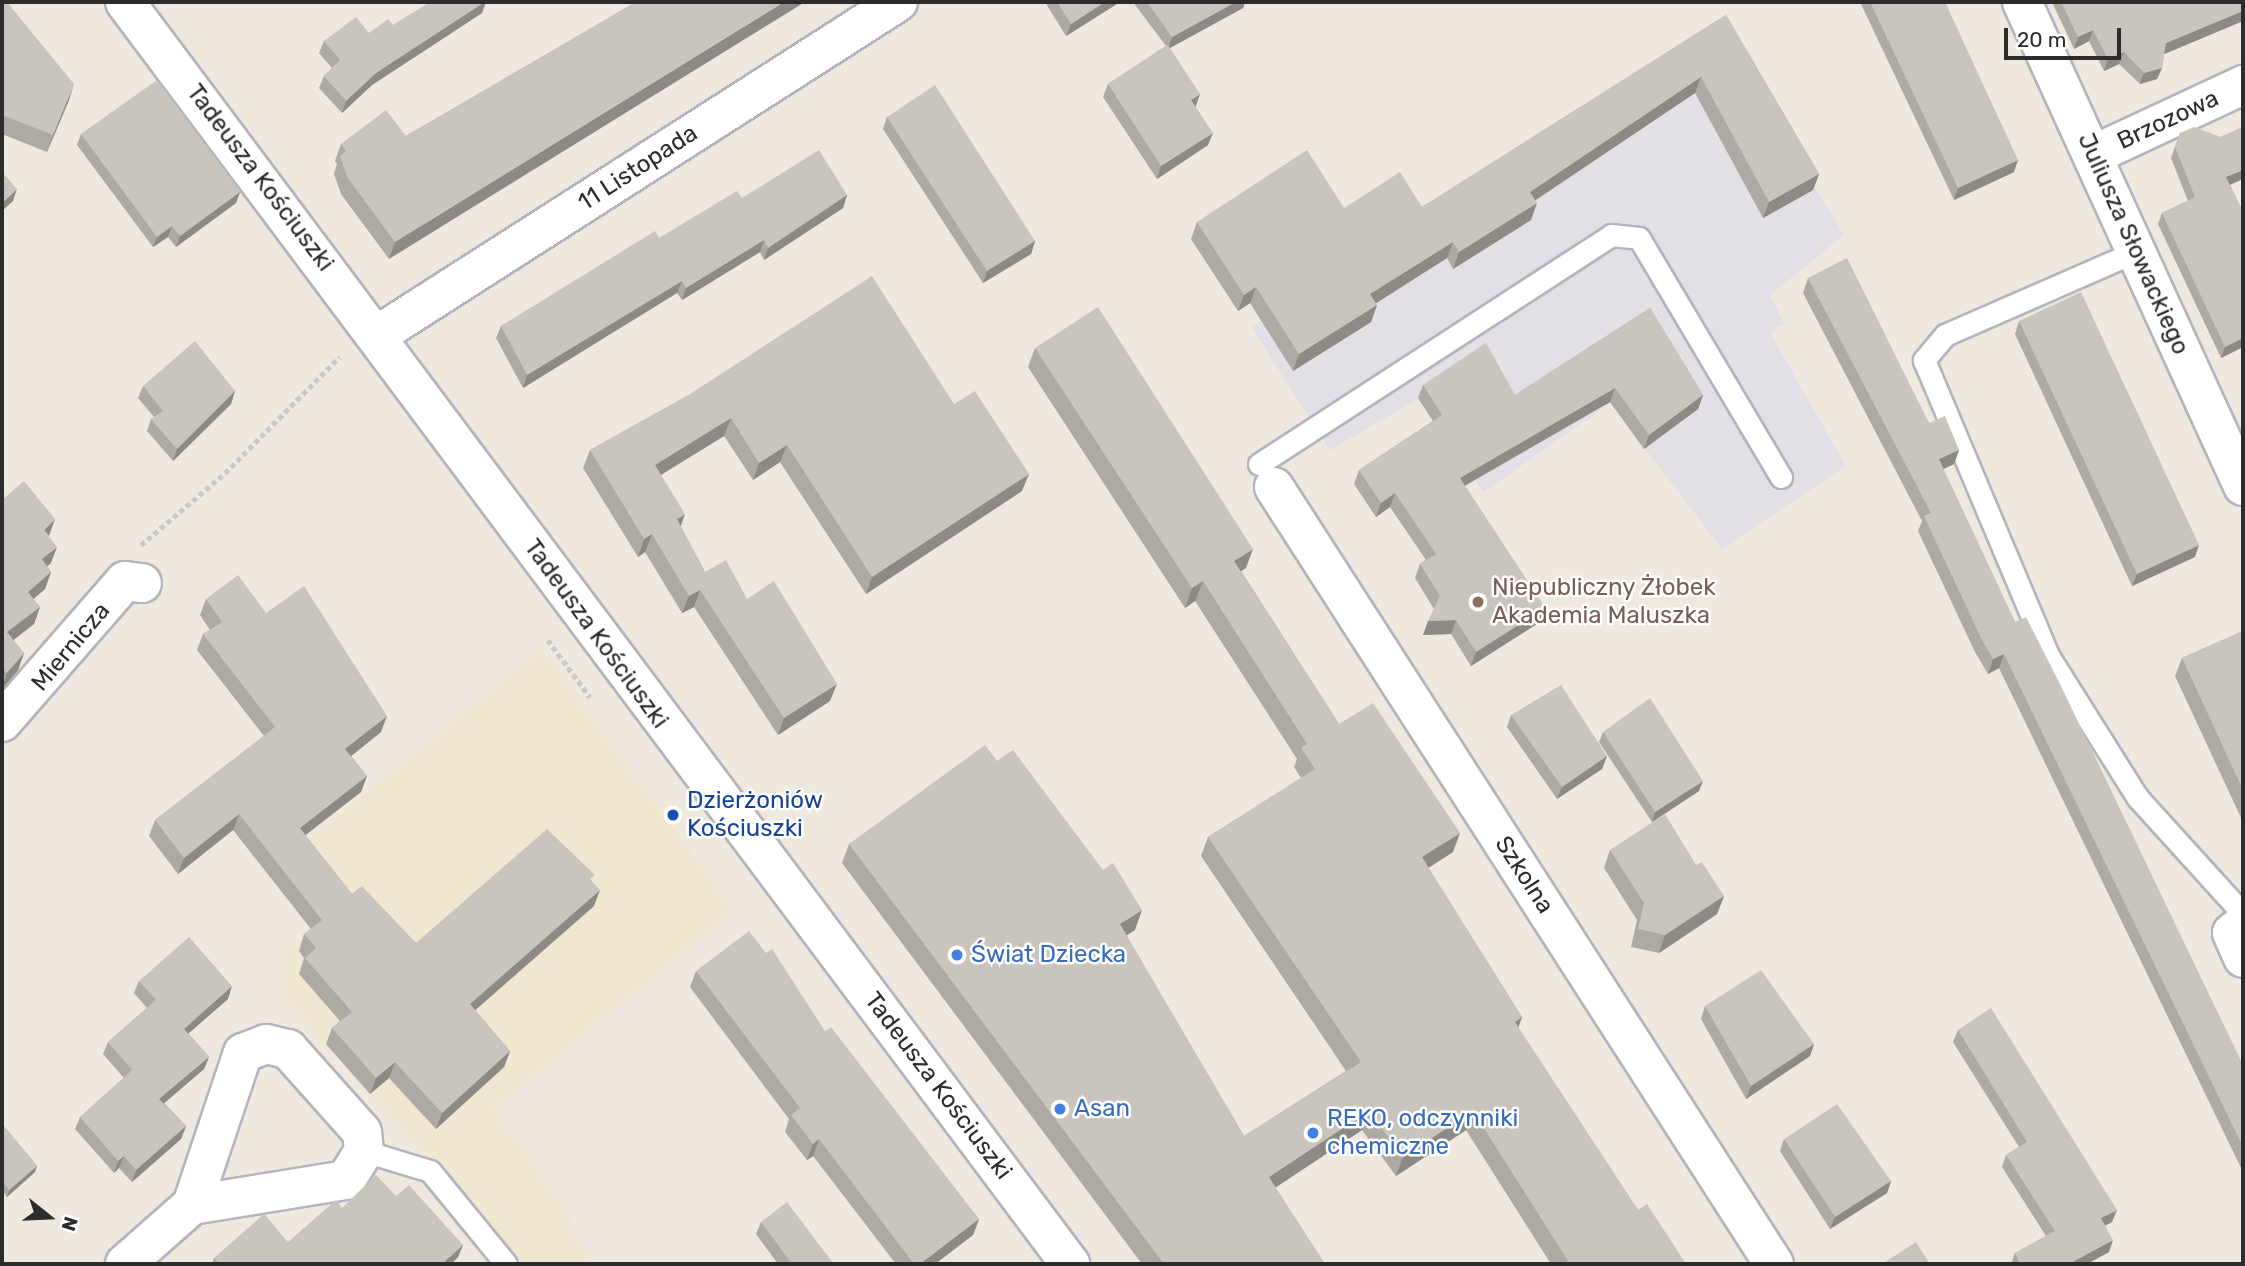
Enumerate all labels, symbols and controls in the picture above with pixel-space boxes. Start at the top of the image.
scale bar [2007,14,2124,58]
text: 20 m [2017,27,2066,52]
street label: Tadeusza Kościuszki [180,79,340,277]
street label: Brzozowa [2113,84,2223,156]
street label: 11 Listopada [573,119,703,217]
street label: Juliusza Słowackiego [2071,129,2195,359]
street label: Tadeusza Kościuszki [518,534,674,734]
place label: Niepubliczny Żłobek Akademia Maluszka [1492,574,1716,630]
marker: Niepubliczny Żłobek Akademia Maluszka [1470,594,1486,610]
street label: Miernicza [26,597,116,697]
place label: Dzierżoniów Kościuszki [687,787,823,843]
marker: Dzierżoniów Kościuszki [665,807,681,823]
street label: Szkolna [1488,831,1560,919]
place label: Świat Dziecka [971,941,1126,969]
marker: Świat Dziecka [949,947,965,963]
street label: Tadeusza Kościuszki [858,987,1018,1185]
place label: Asan [1074,1095,1130,1123]
marker: Asan [1052,1101,1068,1117]
place label: REKO, odczynniki chemiczne [1327,1105,1518,1161]
marker: REKO, odczynniki chemiczne [1305,1125,1321,1141]
north arrow [14,1182,84,1252]
text: N [56,1214,82,1234]

